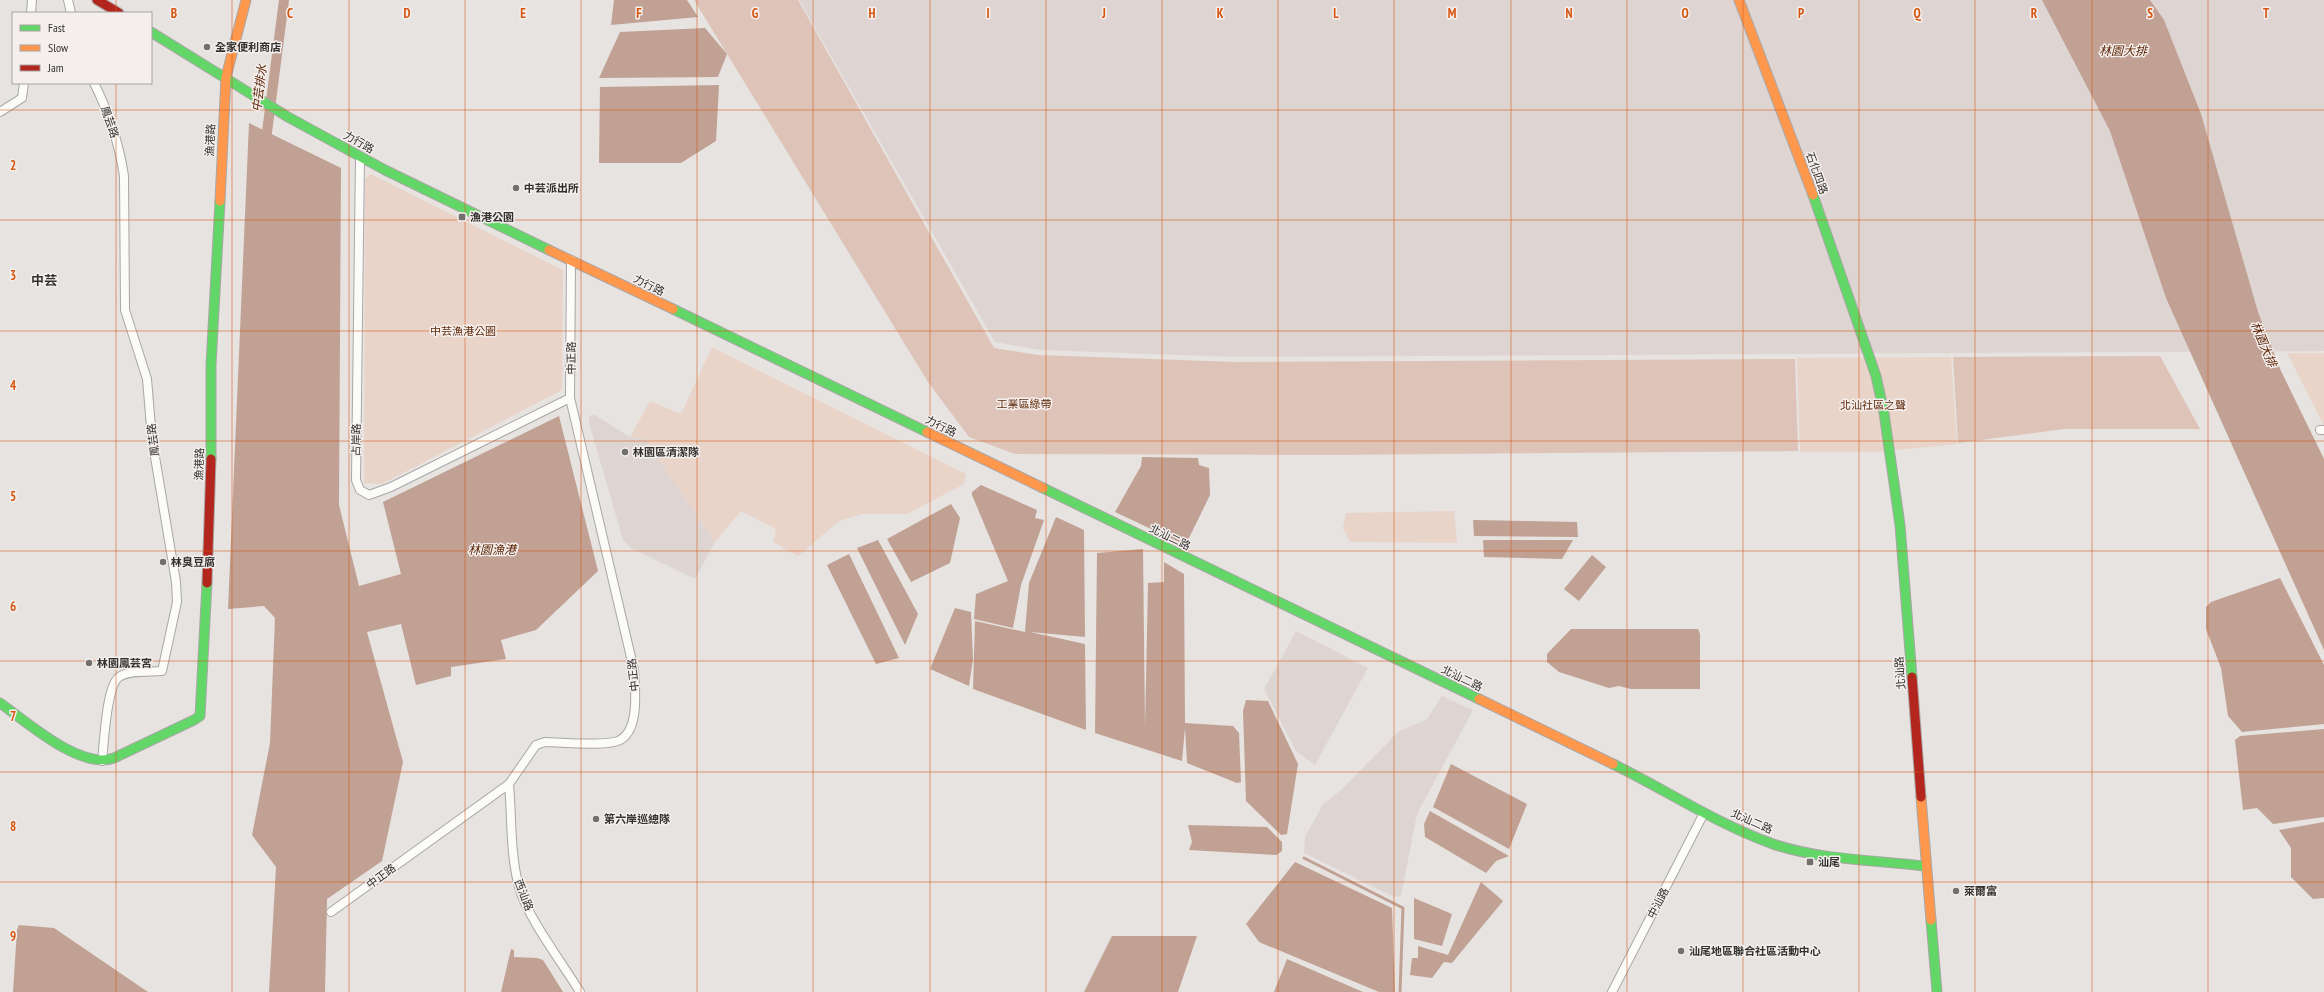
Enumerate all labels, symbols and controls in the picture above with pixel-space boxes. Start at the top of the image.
text: B [171,5,177,22]
text: C [287,5,293,22]
text: D [404,5,411,22]
text: E [520,5,526,22]
text: F [636,5,642,22]
text: G [752,5,759,22]
text: H [869,5,876,22]
text: I [986,5,990,22]
text: J [1101,5,1106,22]
text: K [1217,5,1224,22]
text: L [1333,5,1339,22]
text: M [1448,5,1457,22]
text: N [1565,5,1573,22]
text: O [1681,5,1689,22]
text: P [1798,5,1804,22]
text: Q [1913,5,1921,22]
text: R [2031,5,2038,22]
text: S [2147,5,2153,22]
text: T [2263,5,2270,22]
legend [12,12,152,84]
text: Fast [48,20,66,35]
text: Slow [48,40,69,55]
place label: 全家便利商店 [215,40,281,54]
marker: 全家便利商店 [202,42,212,52]
water label: 林園大排 [2099,43,2149,58]
text: Jam [47,60,64,75]
water label: 中芸排水 [249,62,269,113]
street label: 鳳芸路 [98,104,122,140]
street label: 漁港路 [202,123,218,157]
street label: 力行路 [341,128,377,156]
street label: 石化四路 [1803,150,1831,196]
text: 2 [10,157,16,174]
place label: 中芸派出所 [524,181,579,195]
marker: 中芸派出所 [511,183,521,193]
place label: 漁港公園 [470,210,514,224]
marker: 漁港公園 [457,212,467,222]
text: 3 [10,267,16,284]
street label: 力行路 [631,271,667,299]
district label: 中芸 [31,272,57,289]
water label: 林園大排 [2248,319,2281,371]
park label: 中芸漁港公園 [430,324,496,338]
street label: 中正路 [564,342,578,375]
text: 4 [10,377,17,394]
park label: 工業區綠帶 [997,397,1052,411]
park label: 北汕社區之聲 [1840,398,1906,412]
street label: 力行路 [923,412,959,440]
street label: 鳳芸路 [144,423,162,457]
street label: 占岸路 [349,423,363,457]
place label: 林園區清潔隊 [633,445,699,459]
street label: 漁港路 [191,447,207,481]
marker: 林園區清潔隊 [620,447,630,457]
text: 5 [10,488,16,505]
street label: 北汕二路 [1147,521,1193,553]
water label: 林園漁港 [468,542,518,557]
place label: 林臭豆腐 [171,555,215,569]
marker: 林臭豆腐 [158,557,168,567]
text: 6 [10,598,16,615]
place label: 林園鳳芸宮 [97,656,152,670]
street label: 北汕路 [1892,656,1908,690]
marker: 林園鳳芸宮 [84,658,94,668]
street label: 中正路 [624,658,642,692]
street label: 北汕二路 [1439,662,1485,694]
text: 7 [10,708,16,725]
street label: 北汕二路 [1729,806,1775,836]
place label: 第六岸巡總隊 [604,812,670,826]
marker: 第六岸巡總隊 [591,814,601,824]
text: 8 [10,818,16,835]
place label: 汕尾 [1818,855,1840,869]
marker: 汕尾 [1805,857,1815,867]
street label: 中正路 [364,861,398,891]
street label: 西汕路 [512,877,536,913]
place label: 萊爾富 [1964,884,1997,898]
street label: 中汕路 [1644,885,1672,921]
marker: 萊爾富 [1951,886,1961,896]
text: 9 [10,928,16,945]
place label: 汕尾地區聯合社區活動中心 [1689,944,1821,958]
marker: 汕尾地區聯合社區活動中心 [1676,946,1686,956]

